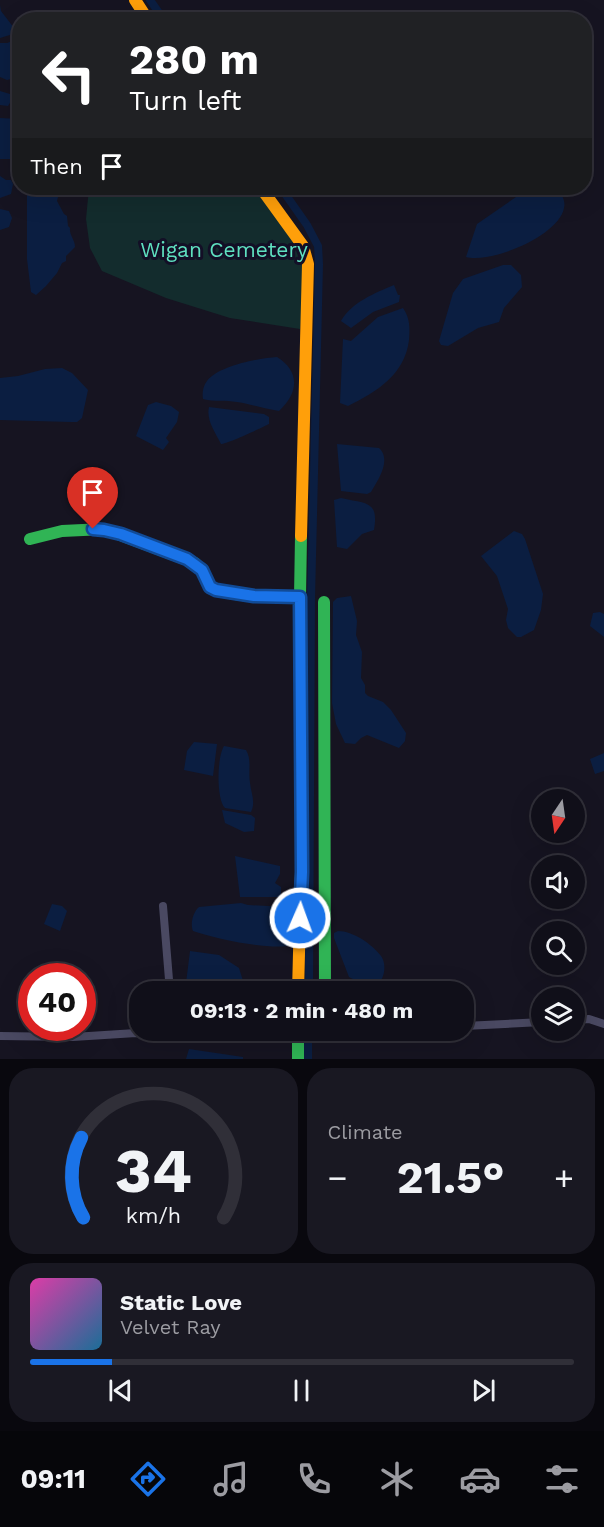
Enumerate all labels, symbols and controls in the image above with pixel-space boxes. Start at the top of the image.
text: 280 m [129,35,259,84]
icon: left [30,36,108,114]
text: Turn left [129,85,241,117]
icon: arrive [95,150,128,183]
text: Then [30,154,83,179]
park label: Wigan Cemetery [140,237,308,262]
pin [67,467,118,529]
icon: arrive [76,476,109,509]
north arrow [531,789,585,843]
map controls [531,789,585,1041]
button: sound [531,855,585,909]
position arrow [268,886,332,950]
button: search [531,921,585,975]
speed limit sign: 40 [18,963,96,1041]
button: layers [531,987,585,1041]
text: 09:13 · 2 min · 480 m [190,998,413,1023]
text: Climate [328,1120,403,1144]
text: 34 [115,1134,192,1207]
text: 21.5° [397,1151,505,1204]
text: − [328,1158,347,1197]
text: + [554,1158,574,1197]
text: km/h [126,1203,181,1228]
text: Static Love [120,1290,242,1315]
text: Velvet Ray [120,1315,221,1339]
icon: previous [104,1374,137,1407]
icon: pause [285,1374,318,1407]
icon: next [467,1374,500,1407]
icon: directions [127,1458,169,1500]
icon: music [210,1458,252,1500]
icon: phone [293,1458,335,1500]
icon: climate [376,1458,418,1500]
icon: car [459,1458,501,1500]
icon: filters [541,1458,583,1500]
text: 09:11 [20,1463,86,1495]

